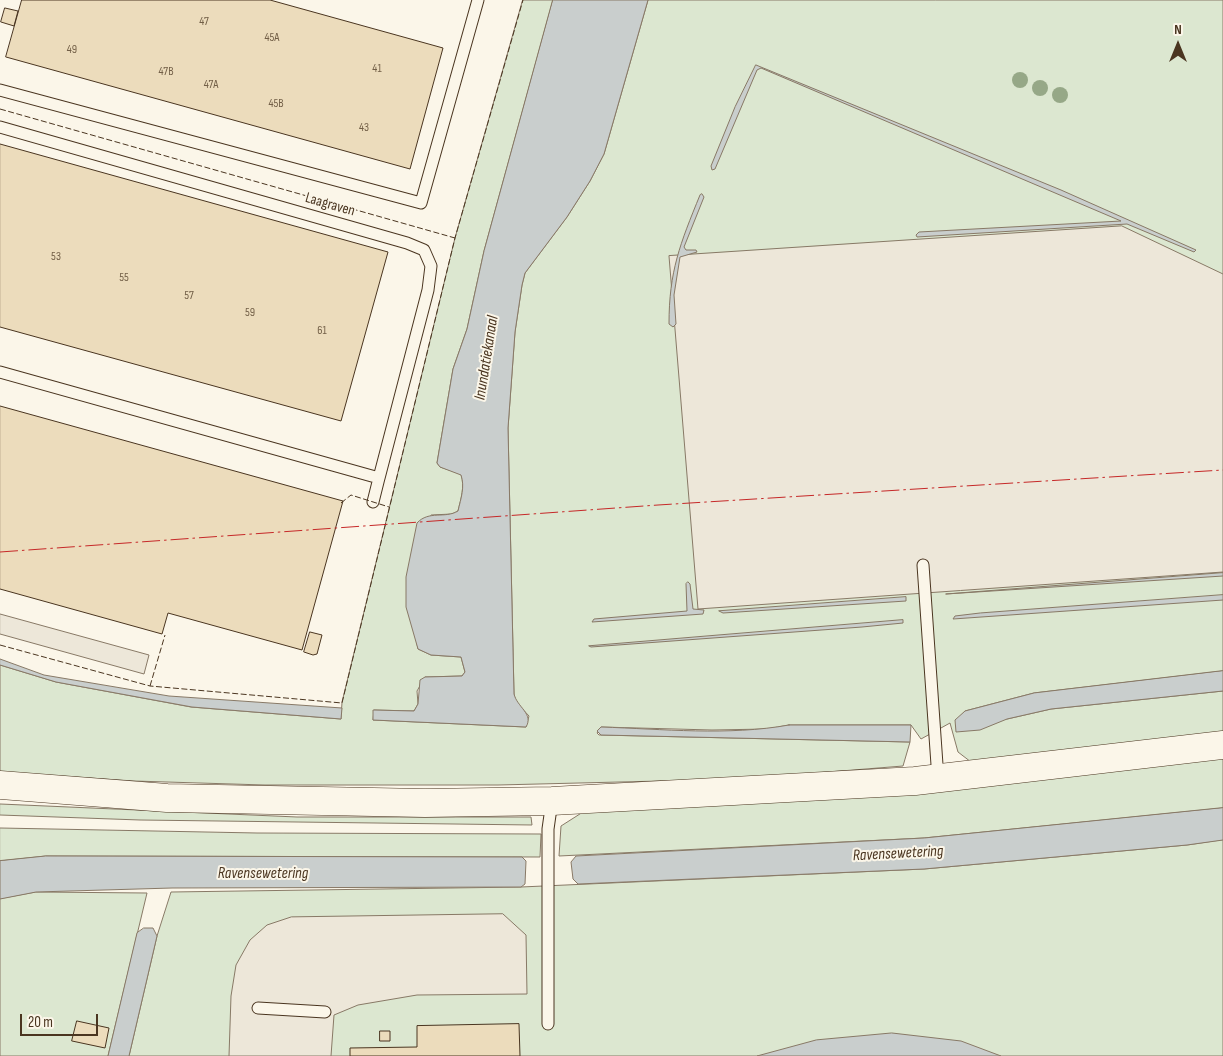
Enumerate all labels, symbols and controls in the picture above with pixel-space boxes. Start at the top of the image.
house number: 47 [199,15,209,29]
north arrow [1153,20,1203,70]
text: N [1174,21,1182,38]
house number: 45A [265,31,279,45]
house number: 49 [67,43,77,57]
house number: 41 [372,62,382,76]
house number: 47B [158,65,174,79]
house number: 47A [204,78,218,92]
house number: 45B [268,97,284,111]
house number: 43 [359,121,369,135]
street label: Laagraven [303,189,357,221]
house number: 53 [51,250,61,264]
house number: 55 [119,271,129,285]
house number: 57 [184,289,194,303]
house number: 59 [245,306,255,320]
water label: Inundatiekanaal [471,315,503,401]
house number: 61 [317,324,327,338]
water label: Ravensewetering [852,842,944,866]
water label: Ravensewetering [218,864,308,884]
scale bar [22,1004,100,1036]
text: 20 m [28,1013,53,1032]

